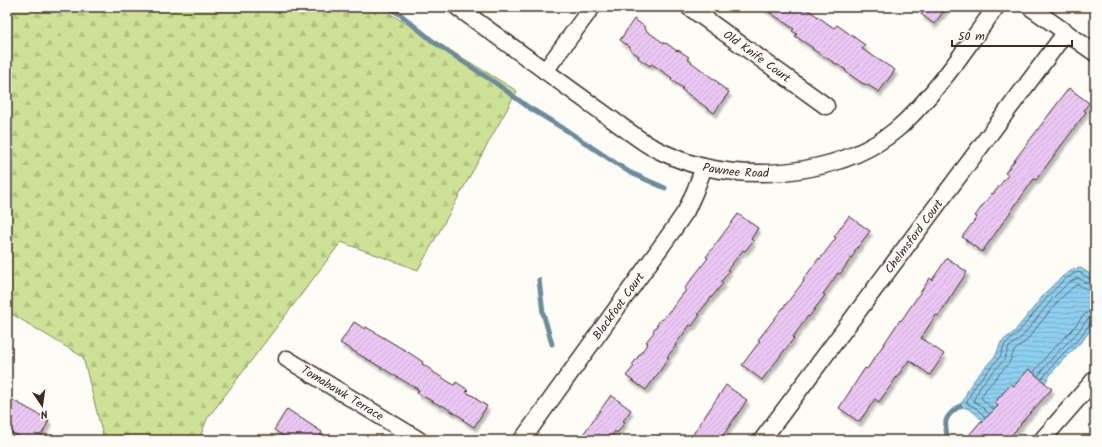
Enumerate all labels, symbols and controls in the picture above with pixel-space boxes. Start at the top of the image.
scale bar [952,22,1072,48]
street label: Old Knife Court [719,26,795,88]
text: 50 m [958,27,985,46]
street label: Pawnee Road [701,158,770,183]
street label: Chelmsford Court [880,195,948,278]
street label: Blackfoot Court [588,268,650,344]
street label: Tomahawk Terrace [297,361,388,426]
north arrow [22,385,62,425]
text: N [39,404,49,423]

